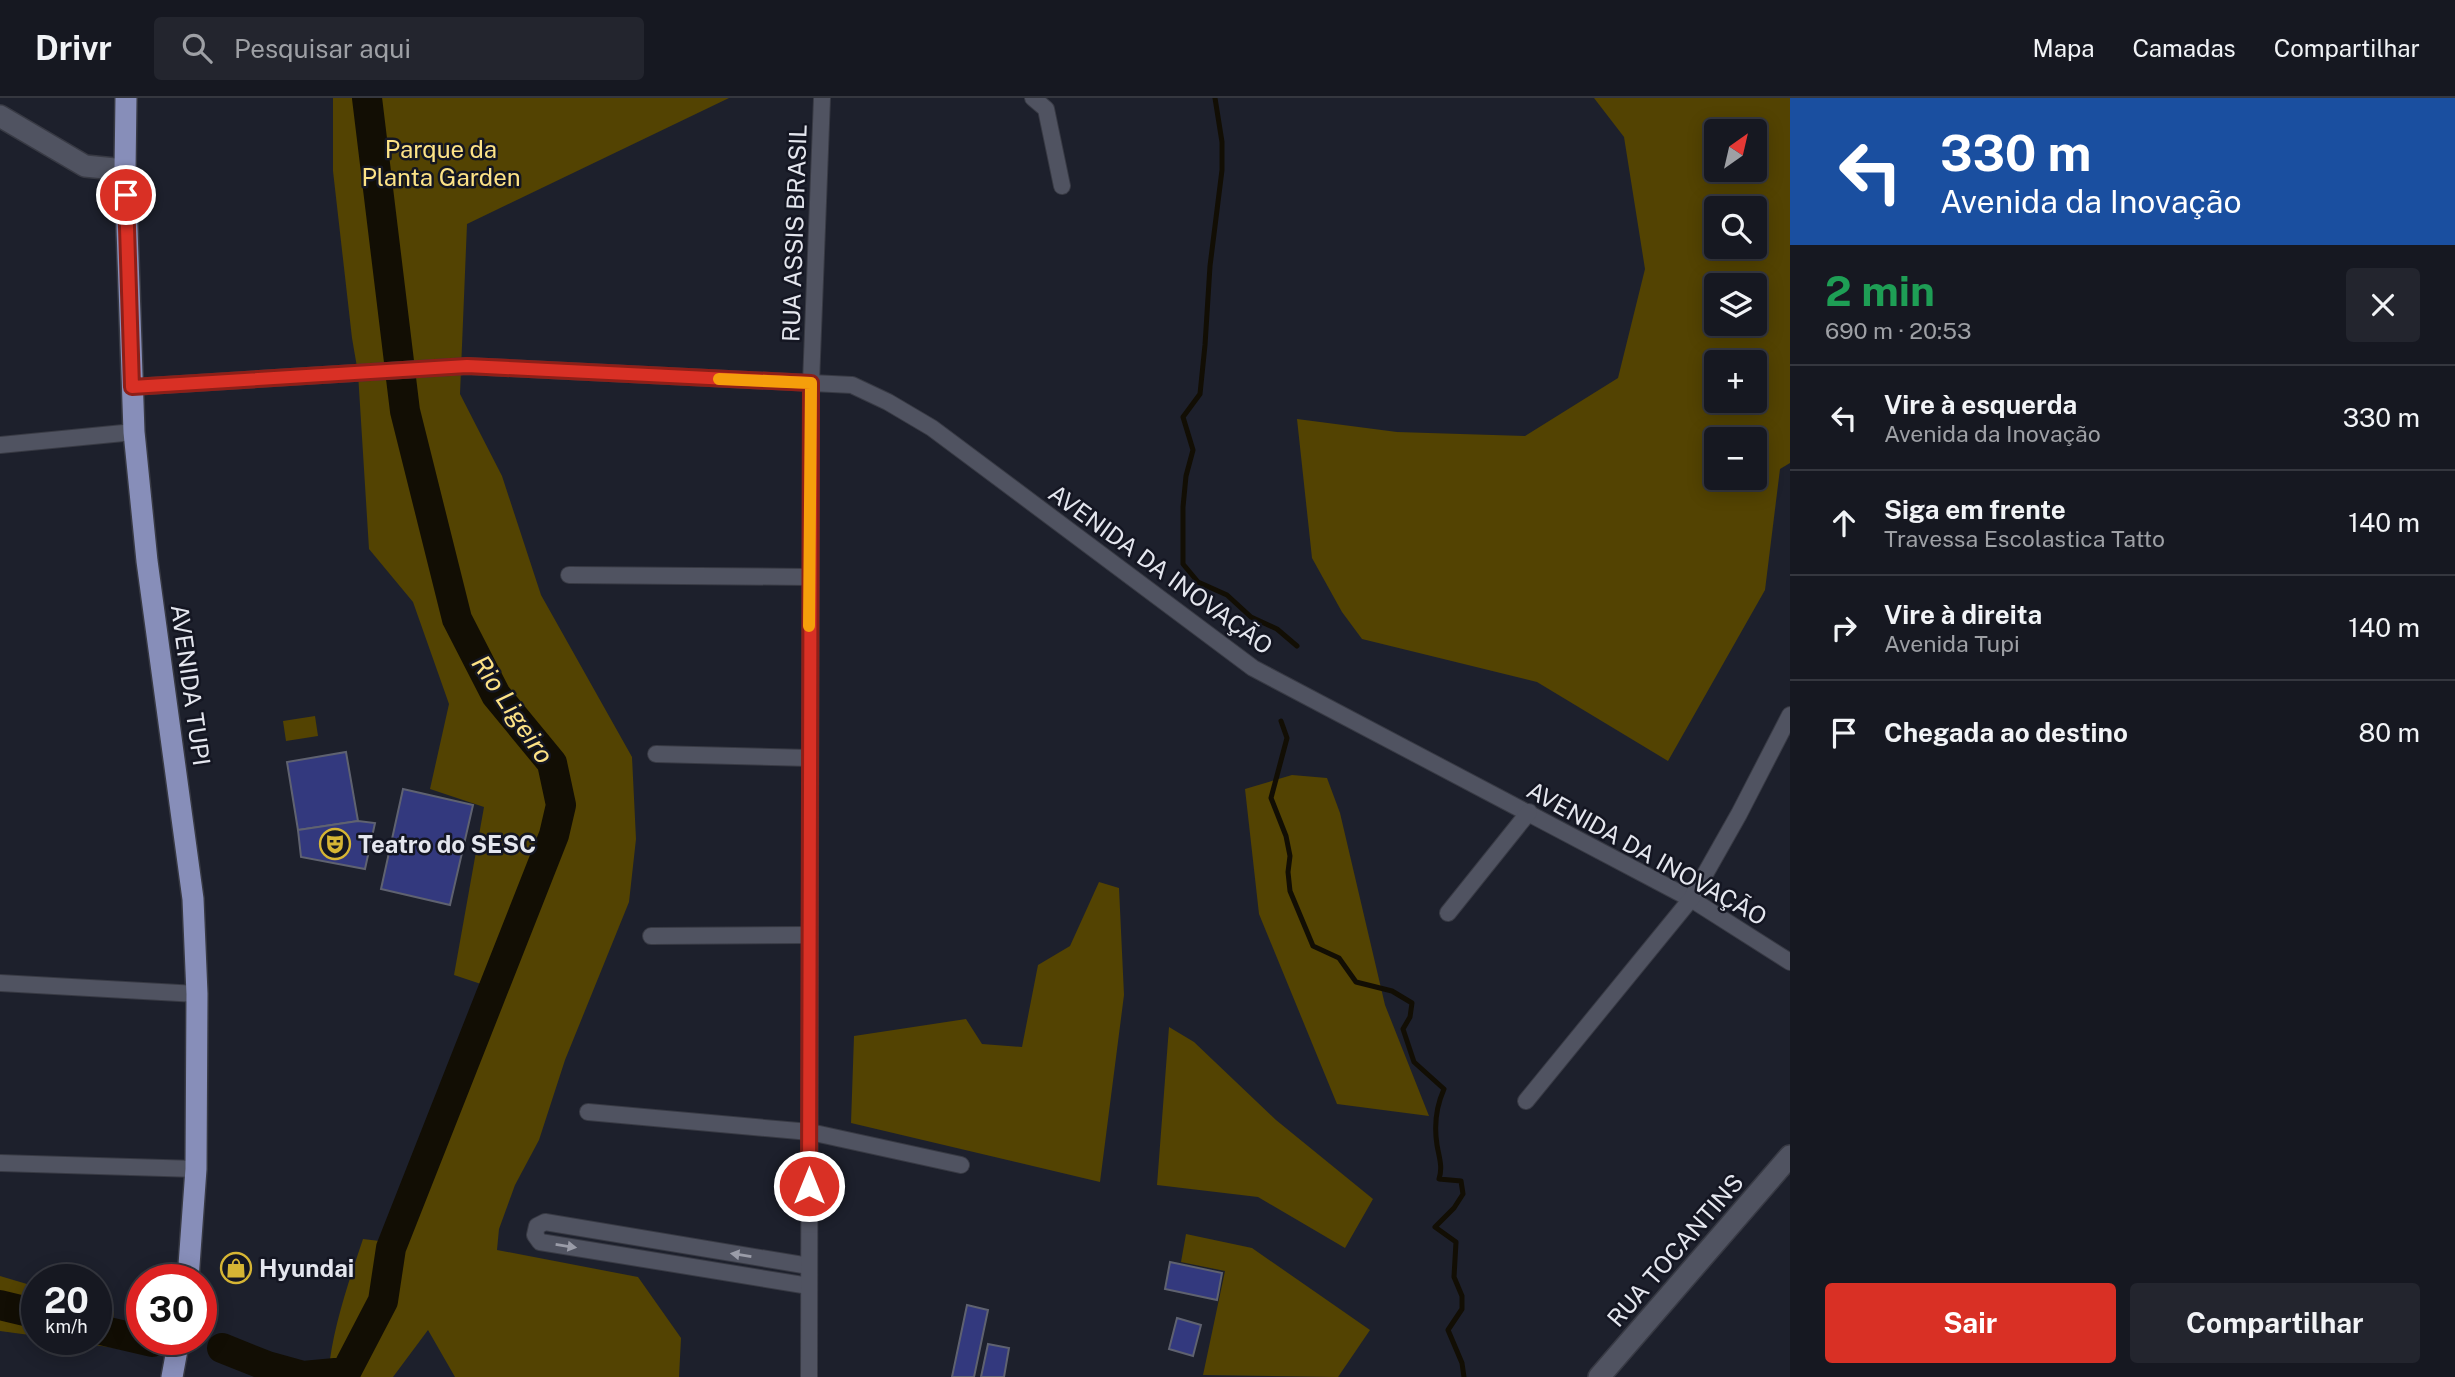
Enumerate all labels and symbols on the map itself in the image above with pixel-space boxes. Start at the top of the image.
north arrow [1704,119,1768,182]
street label: RUA ASSIS BRASIL [776,123,812,343]
park label: Parque da Planta Garden [361,135,521,191]
pin [96,165,156,225]
street label: AVENIDA DA INOVAÇÃO [1044,478,1278,660]
street label: AVENIDA TUPI [166,603,216,767]
water label: Rio Ligeiro [466,649,560,769]
street label: AVENIDA DA INOVAÇÃO [1522,775,1772,931]
theatre icon: Teatro do SESC [318,827,352,861]
place label: Teatro do SESC [358,830,536,858]
position arrow [772,1149,846,1223]
street label: RUA TOCANTINS [1601,1168,1749,1332]
one-way arrow [555,1241,577,1252]
one-way arrow [730,1249,752,1260]
shop icon: Hyundai [219,1251,253,1285]
place label: Hyundai [259,1254,354,1282]
speed limit sign: 30 [126,1264,217,1355]

